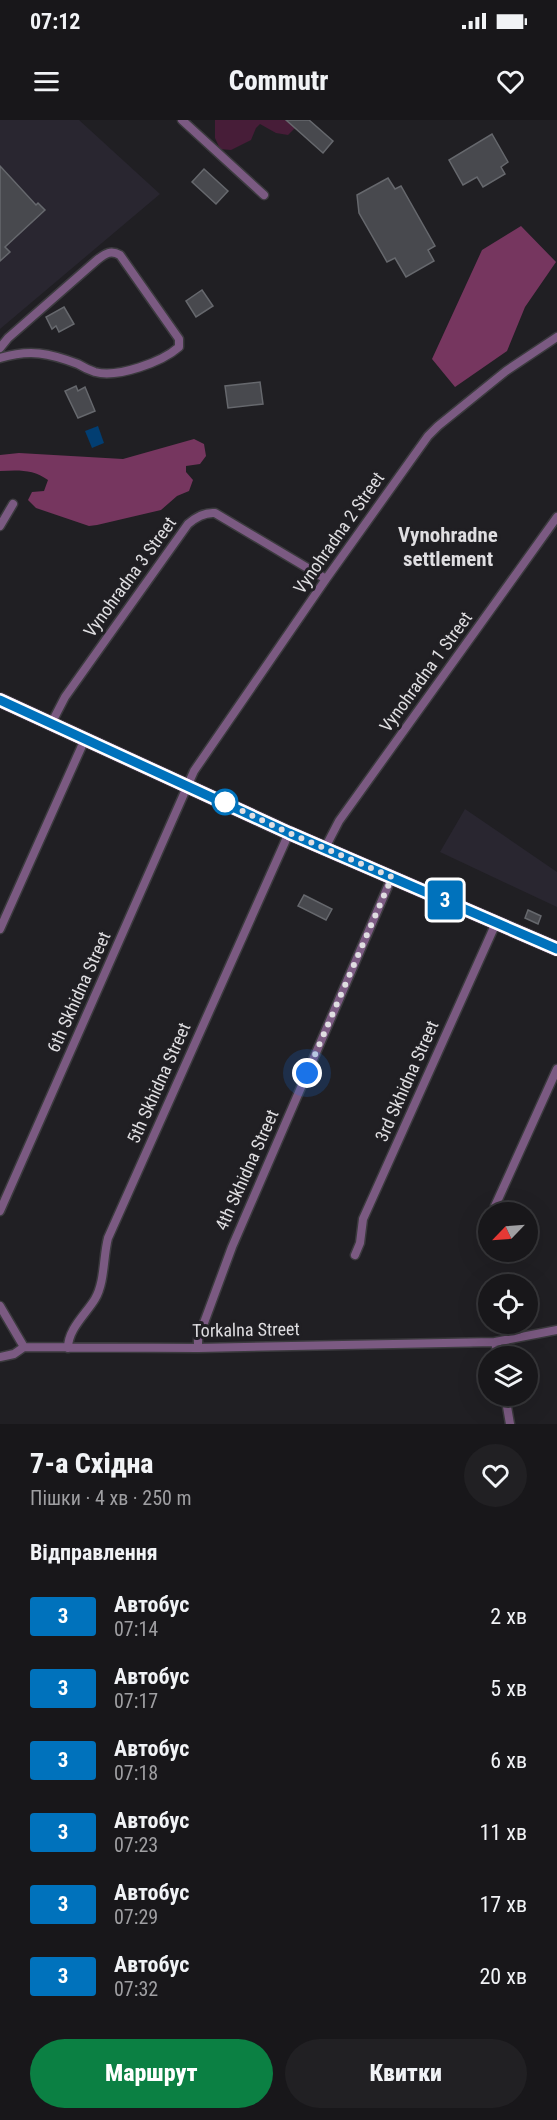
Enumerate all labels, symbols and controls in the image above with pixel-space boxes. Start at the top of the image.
text: 07:12 [30,9,81,34]
icon: menu [30,65,63,98]
text: Commutr [229,65,328,97]
icon: heart [494,65,527,98]
street label: Vynohradna 2 Street [289,468,388,597]
street label: Vynohradna 3 Street [79,513,180,641]
district label: Vynohradne settlement [398,523,498,571]
street label: Vynohradna 1 Street [375,608,476,736]
unlabelled marker [212,789,238,815]
line badge: 3 [426,880,464,920]
text: 3 [440,888,450,912]
street label: 6th Skhidna Street [43,928,115,1055]
street label: 3rd Skhidna Street [370,1017,443,1145]
street label: 5th Skhidna Street [123,1019,195,1146]
your location [292,1058,322,1088]
street label: 4th Skhidna Street [211,1106,283,1233]
north arrow [478,1202,538,1262]
map controls [478,1202,538,1406]
button: locate [478,1274,538,1334]
street label: Torkalna Street [192,1318,300,1341]
button: layers [478,1346,538,1406]
button: heart [464,1444,527,1507]
text: 7-а Східна [30,1447,153,1480]
text: Пішки · 4 хв · 250 m [30,1486,192,1510]
text: Відправлення [30,1540,158,1565]
text: Автобус [114,1592,189,1617]
text: 3 [58,1604,68,1628]
text: 2 хв [490,1604,527,1629]
text: 07:14 [114,1617,158,1641]
text: Автобус [114,1664,189,1689]
text: 3 [58,1676,68,1700]
text: 5 хв [490,1676,527,1701]
text: 07:17 [114,1689,158,1713]
text: Автобус [114,1736,189,1761]
text: 3 [58,1748,68,1772]
text: 6 хв [490,1748,527,1773]
text: 07:18 [114,1761,158,1785]
text: Автобус [114,1808,189,1833]
text: 3 [58,1820,68,1844]
text: 11 хв [479,1820,527,1845]
text: 07:23 [114,1833,158,1857]
text: Автобус [114,1880,189,1905]
text: 3 [58,1892,68,1916]
text: 17 хв [479,1892,527,1917]
text: 07:29 [114,1905,158,1929]
text: Автобус [114,1952,189,1977]
text: 3 [58,1964,68,1988]
text: 20 хв [479,1964,527,1989]
text: 07:32 [114,1977,158,2001]
button: Маршрут [30,2039,273,2108]
button: Квитки [285,2039,527,2108]

